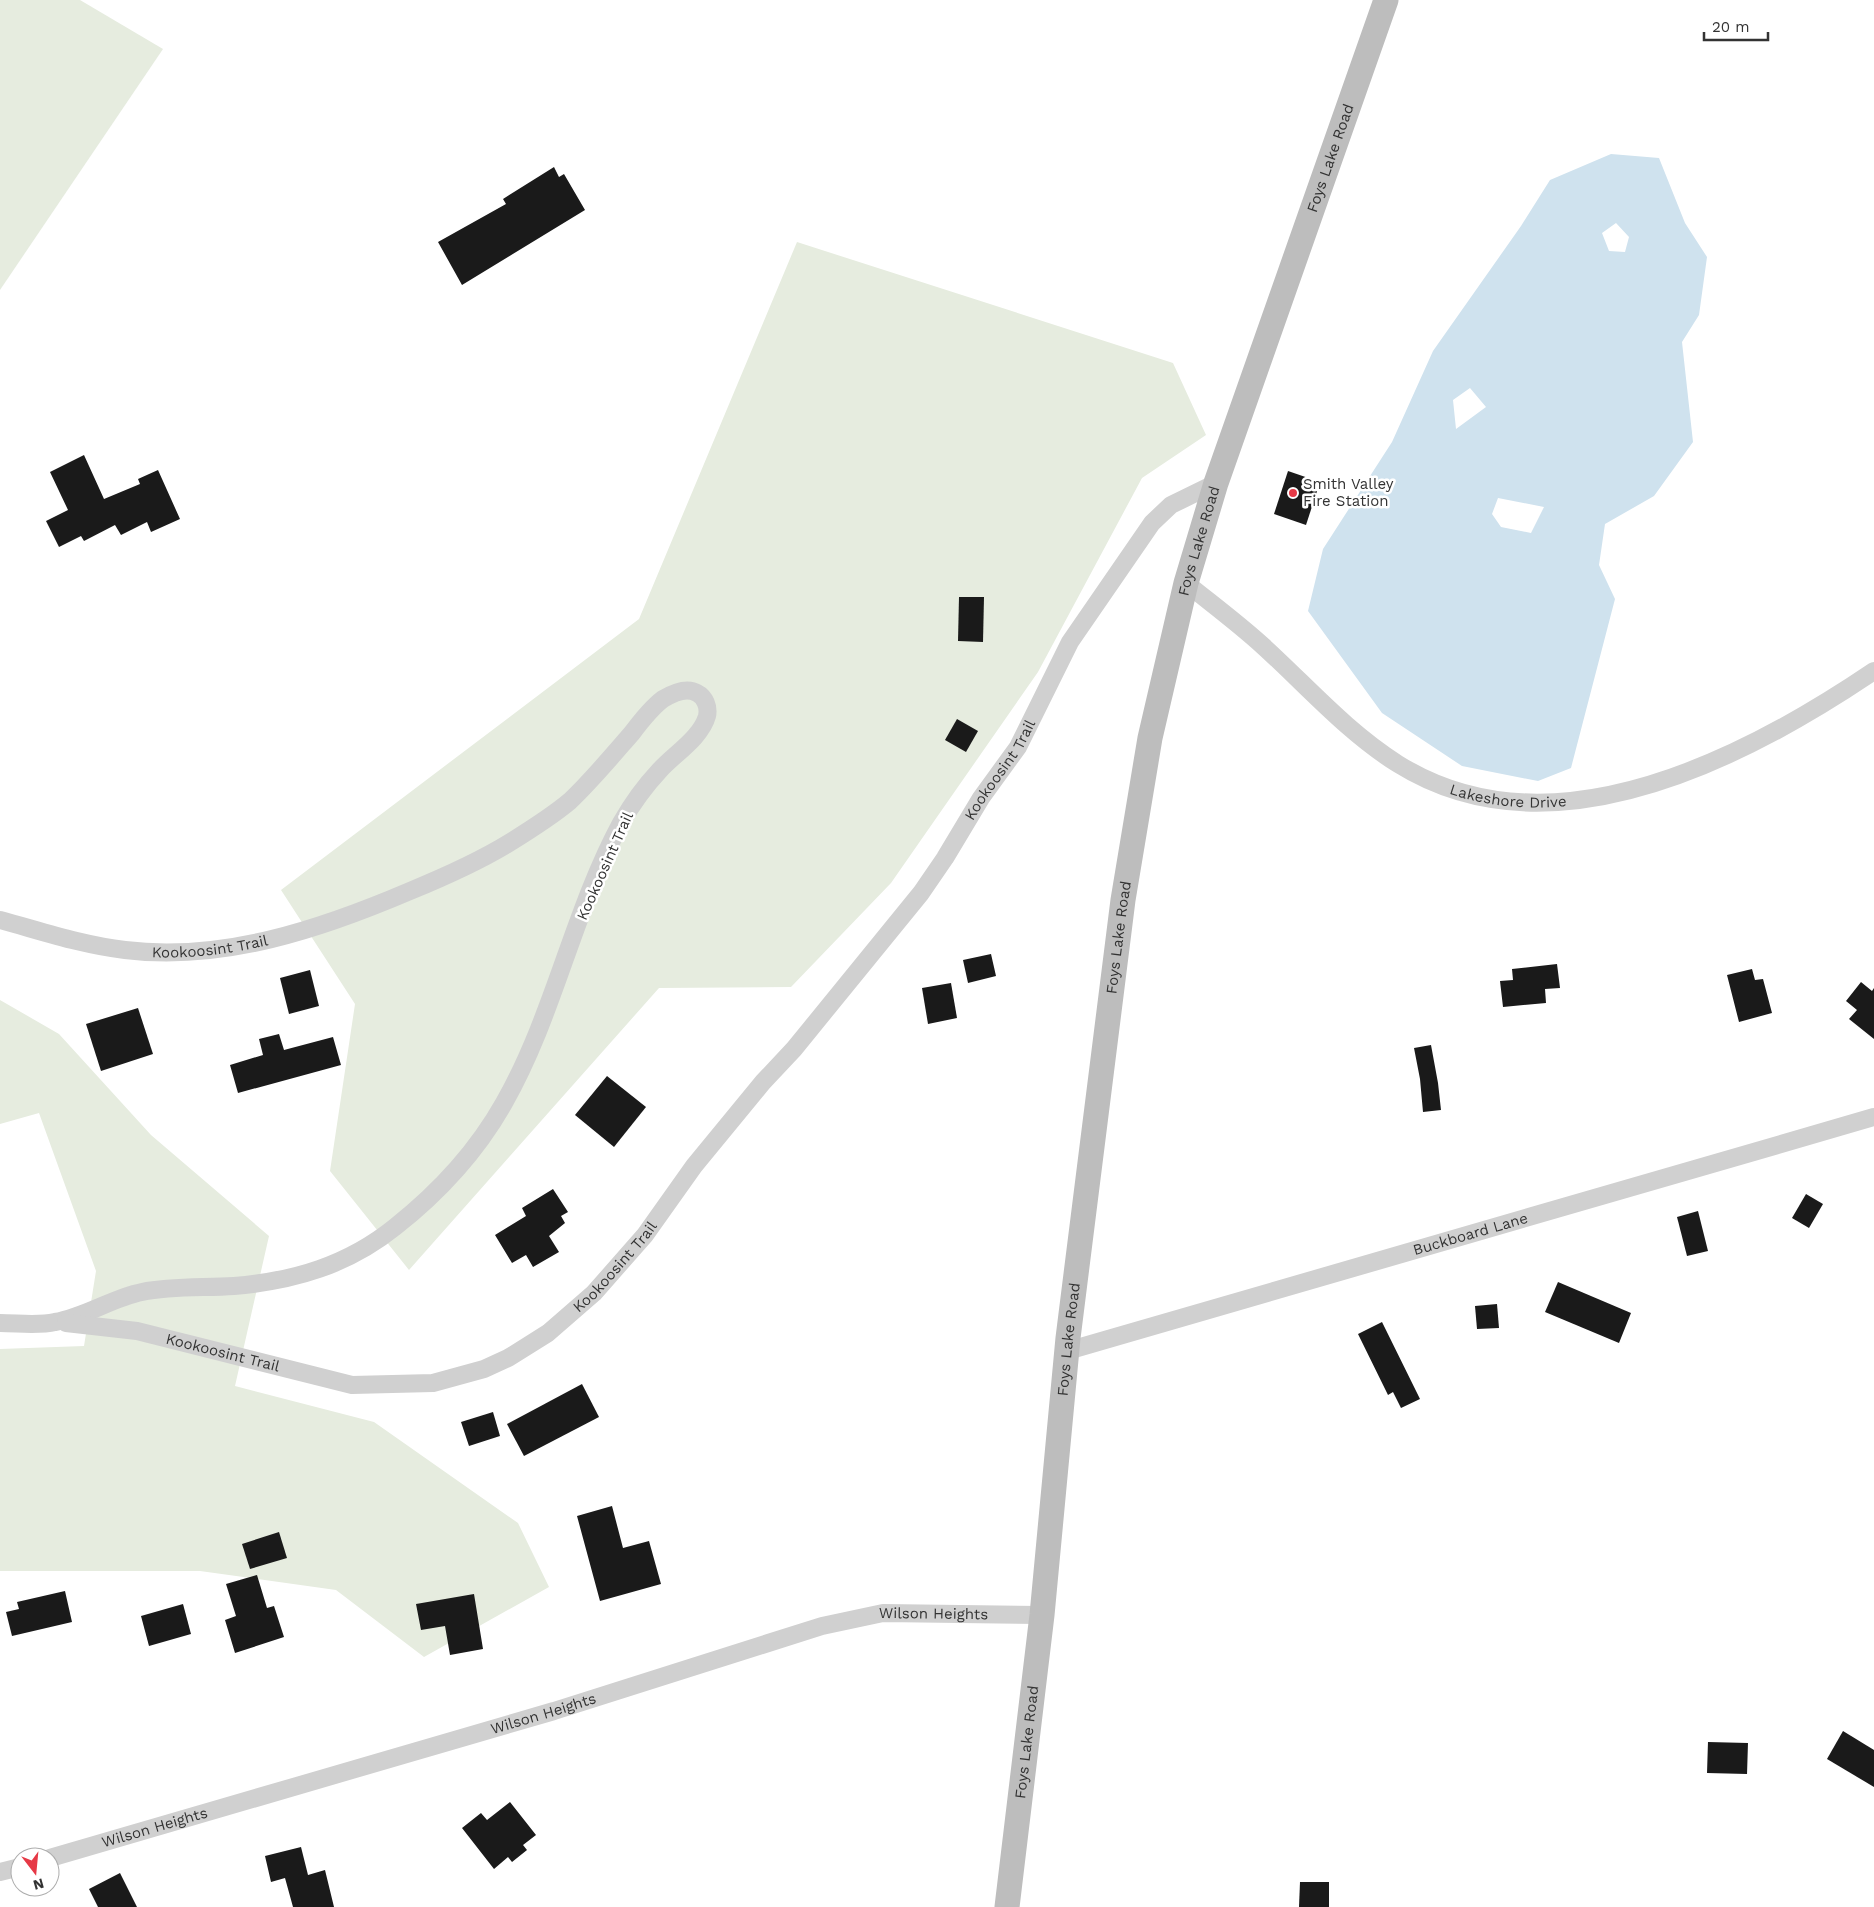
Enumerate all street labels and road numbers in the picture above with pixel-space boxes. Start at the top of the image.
street label: Foys Lake Road [1303,101,1358,215]
street label: Foys Lake Road [1174,484,1224,598]
street label: Kookoosint Trail [961,716,1039,823]
street label: Lakeshore Drive [1448,780,1567,812]
street label: Kookoosint Trail [573,809,637,923]
street label: Foys Lake Road [1102,880,1135,995]
street label: Kookoosint Trail [152,931,270,962]
street label: Buckboard Lane [1411,1209,1530,1259]
street label: Kookoosint Trail [569,1218,661,1316]
street label: Foys Lake Road [1054,1282,1084,1397]
street label: Kookoosint Trail [164,1330,282,1376]
street label: Wilson Heights [879,1604,988,1623]
street label: Foys Lake Road [1011,1685,1042,1800]
street label: Wilson Heights [488,1689,598,1738]
street label: Wilson Heights [100,1804,210,1851]

